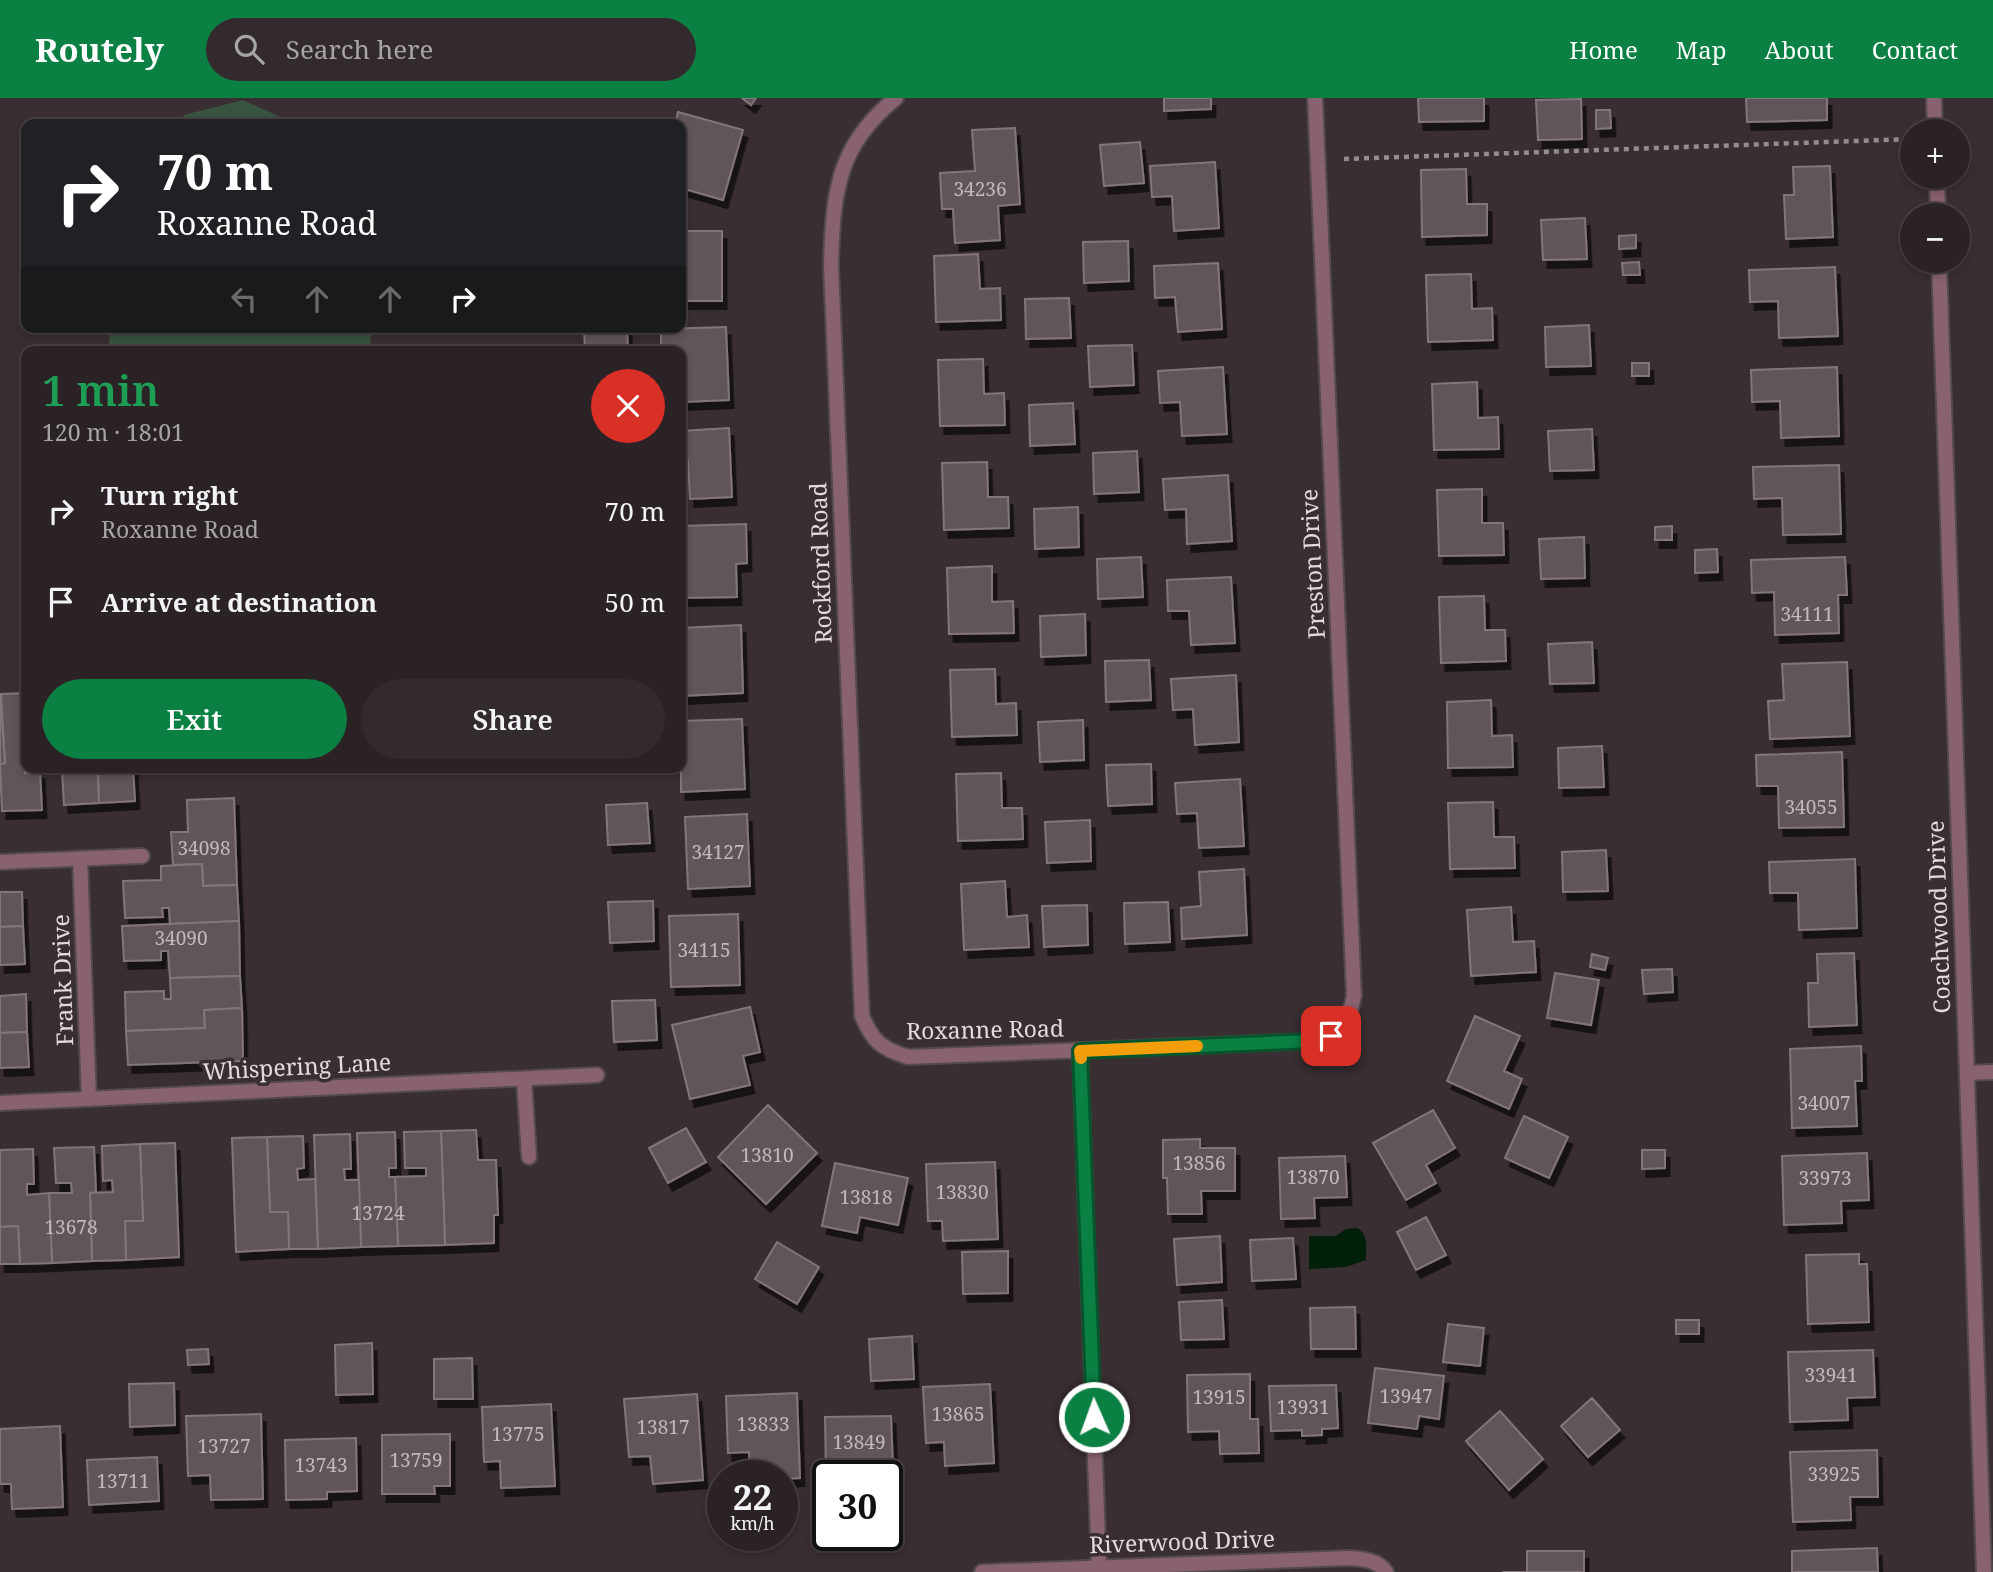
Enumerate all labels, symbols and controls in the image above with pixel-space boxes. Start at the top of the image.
search box [206,18,696,81]
text: Routely [35,27,164,72]
icon: search [230,30,268,68]
text: Search here [286,31,433,67]
text: Home [1569,33,1638,66]
text: Map [1676,33,1727,66]
text: About [1765,33,1834,66]
text: Contact [1872,33,1958,66]
map controls [1900,119,1970,273]
button: + [1900,119,1970,189]
text: 70 m [157,138,273,204]
icon: right [42,147,133,238]
house number: 34236 [953,176,1007,202]
text: Roxanne Road [157,201,377,244]
button: − [1900,203,1970,273]
icon: left [225,280,263,318]
icon: ahead [298,280,336,318]
icon: ahead [371,280,409,318]
icon: right [444,280,482,318]
text: 1 min [42,361,159,418]
button: close [591,369,665,443]
text: 120 m · 18:01 [42,416,184,448]
text: Turn right [101,477,238,513]
street label: Rockford Road [801,482,839,644]
street label: Preston Drive [1292,488,1332,640]
icon: right [42,492,80,530]
text: 70 m [605,493,665,529]
text: Roxanne Road [101,513,259,545]
icon: arrive [42,583,80,621]
text: Arrive at destination [101,584,377,620]
text: 50 m [605,584,665,620]
house number: 34111 [1780,601,1834,627]
button: Exit [42,679,347,759]
button: Share [361,679,665,759]
house number: 34055 [1784,794,1838,820]
street label: Coachwood Drive [1919,820,1957,1014]
house number: 34098 [177,835,231,861]
house number: 34127 [691,839,745,865]
street label: Frank Drive [44,914,80,1046]
house number: 34090 [154,925,208,951]
house number: 34115 [677,937,731,963]
pin [1301,1006,1361,1066]
street label: Roxanne Road [906,1012,1064,1046]
icon: arrive [1312,1017,1350,1055]
street label: Whispering Lane [202,1045,392,1087]
house number: 34007 [1797,1090,1851,1116]
house number: 13810 [740,1142,794,1168]
house number: 13856 [1172,1150,1226,1176]
house number: 13870 [1286,1164,1340,1190]
house number: 33973 [1798,1165,1852,1191]
house number: 13830 [935,1179,989,1205]
house number: 13818 [839,1184,893,1210]
house number: 13724 [351,1200,405,1226]
house number: 13678 [44,1214,98,1240]
house number: 33941 [1804,1362,1858,1388]
position arrow [1057,1380,1131,1454]
house number: 13947 [1379,1383,1433,1409]
house number: 13915 [1192,1384,1246,1410]
house number: 13931 [1276,1394,1330,1420]
house number: 13865 [931,1401,985,1427]
house number: 13833 [736,1411,790,1437]
house number: 13817 [636,1414,690,1440]
house number: 13775 [491,1421,545,1447]
house number: 13849 [832,1429,886,1455]
house number: 13727 [197,1433,251,1459]
house number: 13759 [389,1447,443,1473]
house number: 13743 [294,1452,348,1478]
speed limit sign: 30 [812,1460,903,1551]
house number: 33925 [1807,1461,1861,1487]
house number: 13711 [96,1468,150,1494]
text: 22 [733,1473,772,1520]
text: km/h [730,1511,775,1535]
street label: Riverwood Drive [1089,1522,1275,1560]

